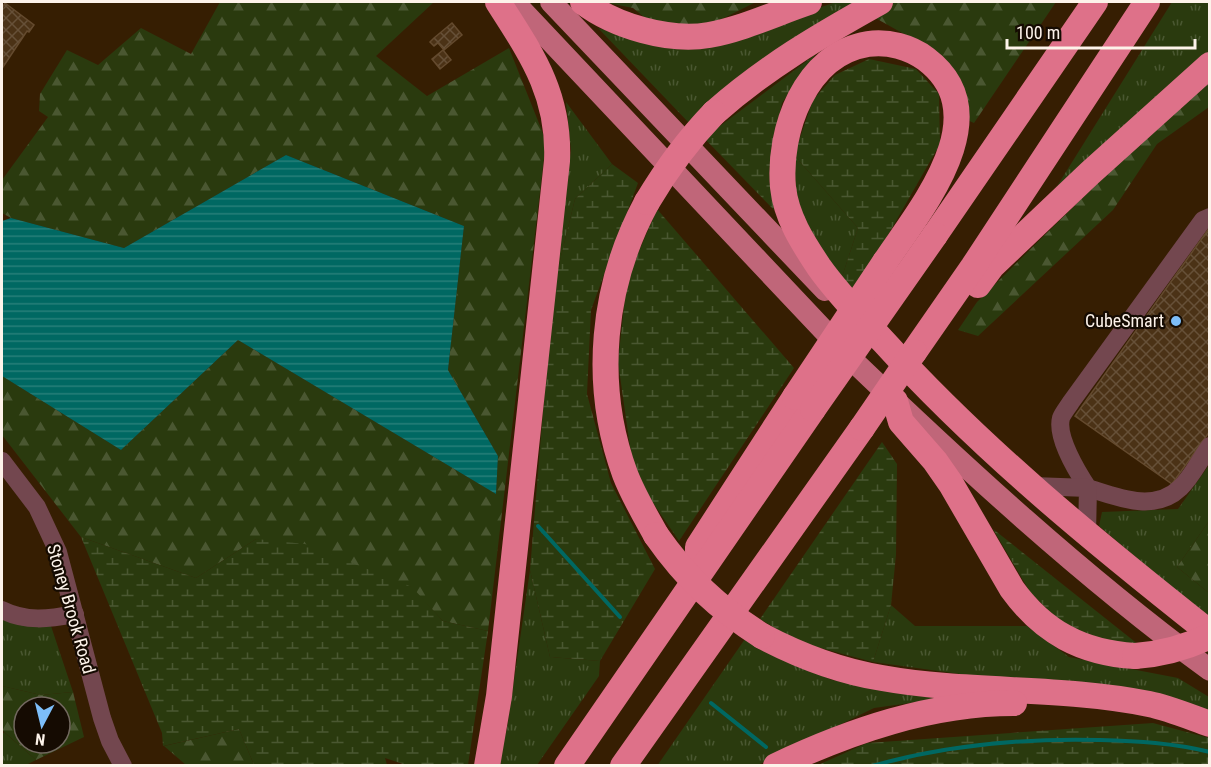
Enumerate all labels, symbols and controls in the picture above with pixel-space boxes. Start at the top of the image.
scale bar [1007,12,1194,50]
text: 100 m [1016,22,1060,43]
place label: CubeSmart [1085,310,1164,331]
marker: CubeSmart [1169,314,1183,328]
street label: Stoney Brook Road [43,542,100,676]
north arrow [12,695,72,755]
text: N [34,729,46,749]

